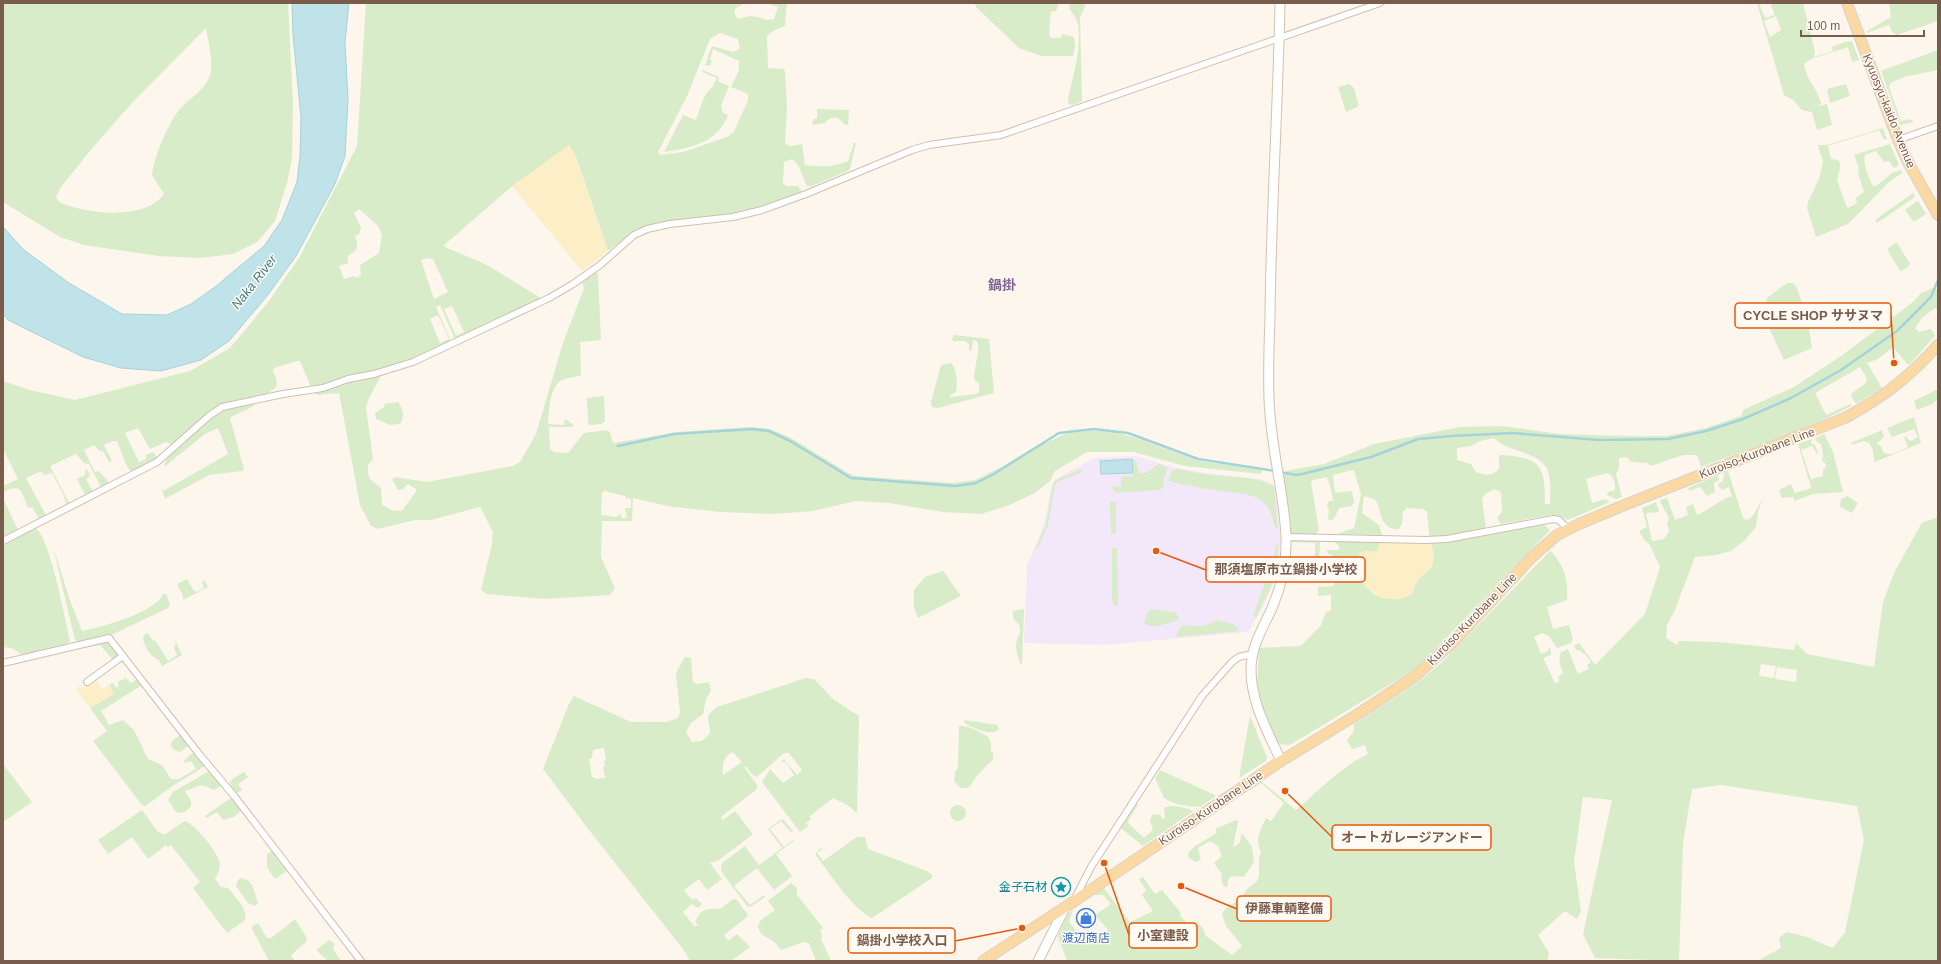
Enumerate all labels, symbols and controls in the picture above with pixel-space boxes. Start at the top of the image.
scale bar [1801,12,1924,38]
text: 100 m [1807,19,1840,33]
street label: Kyuosyu-kaido Avenue [1860,52,1918,170]
water label: Naka River [228,252,280,312]
district label: 鍋掛 [988,277,1016,293]
callout: CYCLE SHOP ササヌマ [1735,303,1891,328]
text: CYCLE SHOP ササヌマ [1743,308,1883,323]
street label: Kuroiso-Kurobane Line [1697,424,1817,482]
callout: 那須塩原市立鍋掛小学校 [1206,557,1365,582]
text: 那須塩原市立鍋掛小学校 [1214,562,1358,577]
street label: Kuroiso-Kurobane Line [1424,570,1520,668]
street label: Kuroiso-Kurobane Line [1156,768,1266,848]
callout: オートガレージアンドー [1332,825,1491,850]
text: オートガレージアンドー [1341,830,1483,845]
place icon: 金子石材 [1050,876,1072,898]
place label: 金子石材 [999,880,1047,894]
callout: 伊藤車輌整備 [1237,896,1331,921]
text: 伊藤車輌整備 [1245,901,1323,916]
shop icon: 渡辺商店 [1075,907,1097,929]
callout: 小室建設 [1129,923,1197,948]
callout: 鍋掛小学校入口 [848,928,955,953]
text: 小室建設 [1137,928,1189,943]
place label: 渡辺商店 [1062,931,1110,945]
text: 鍋掛小学校入口 [856,933,948,948]

